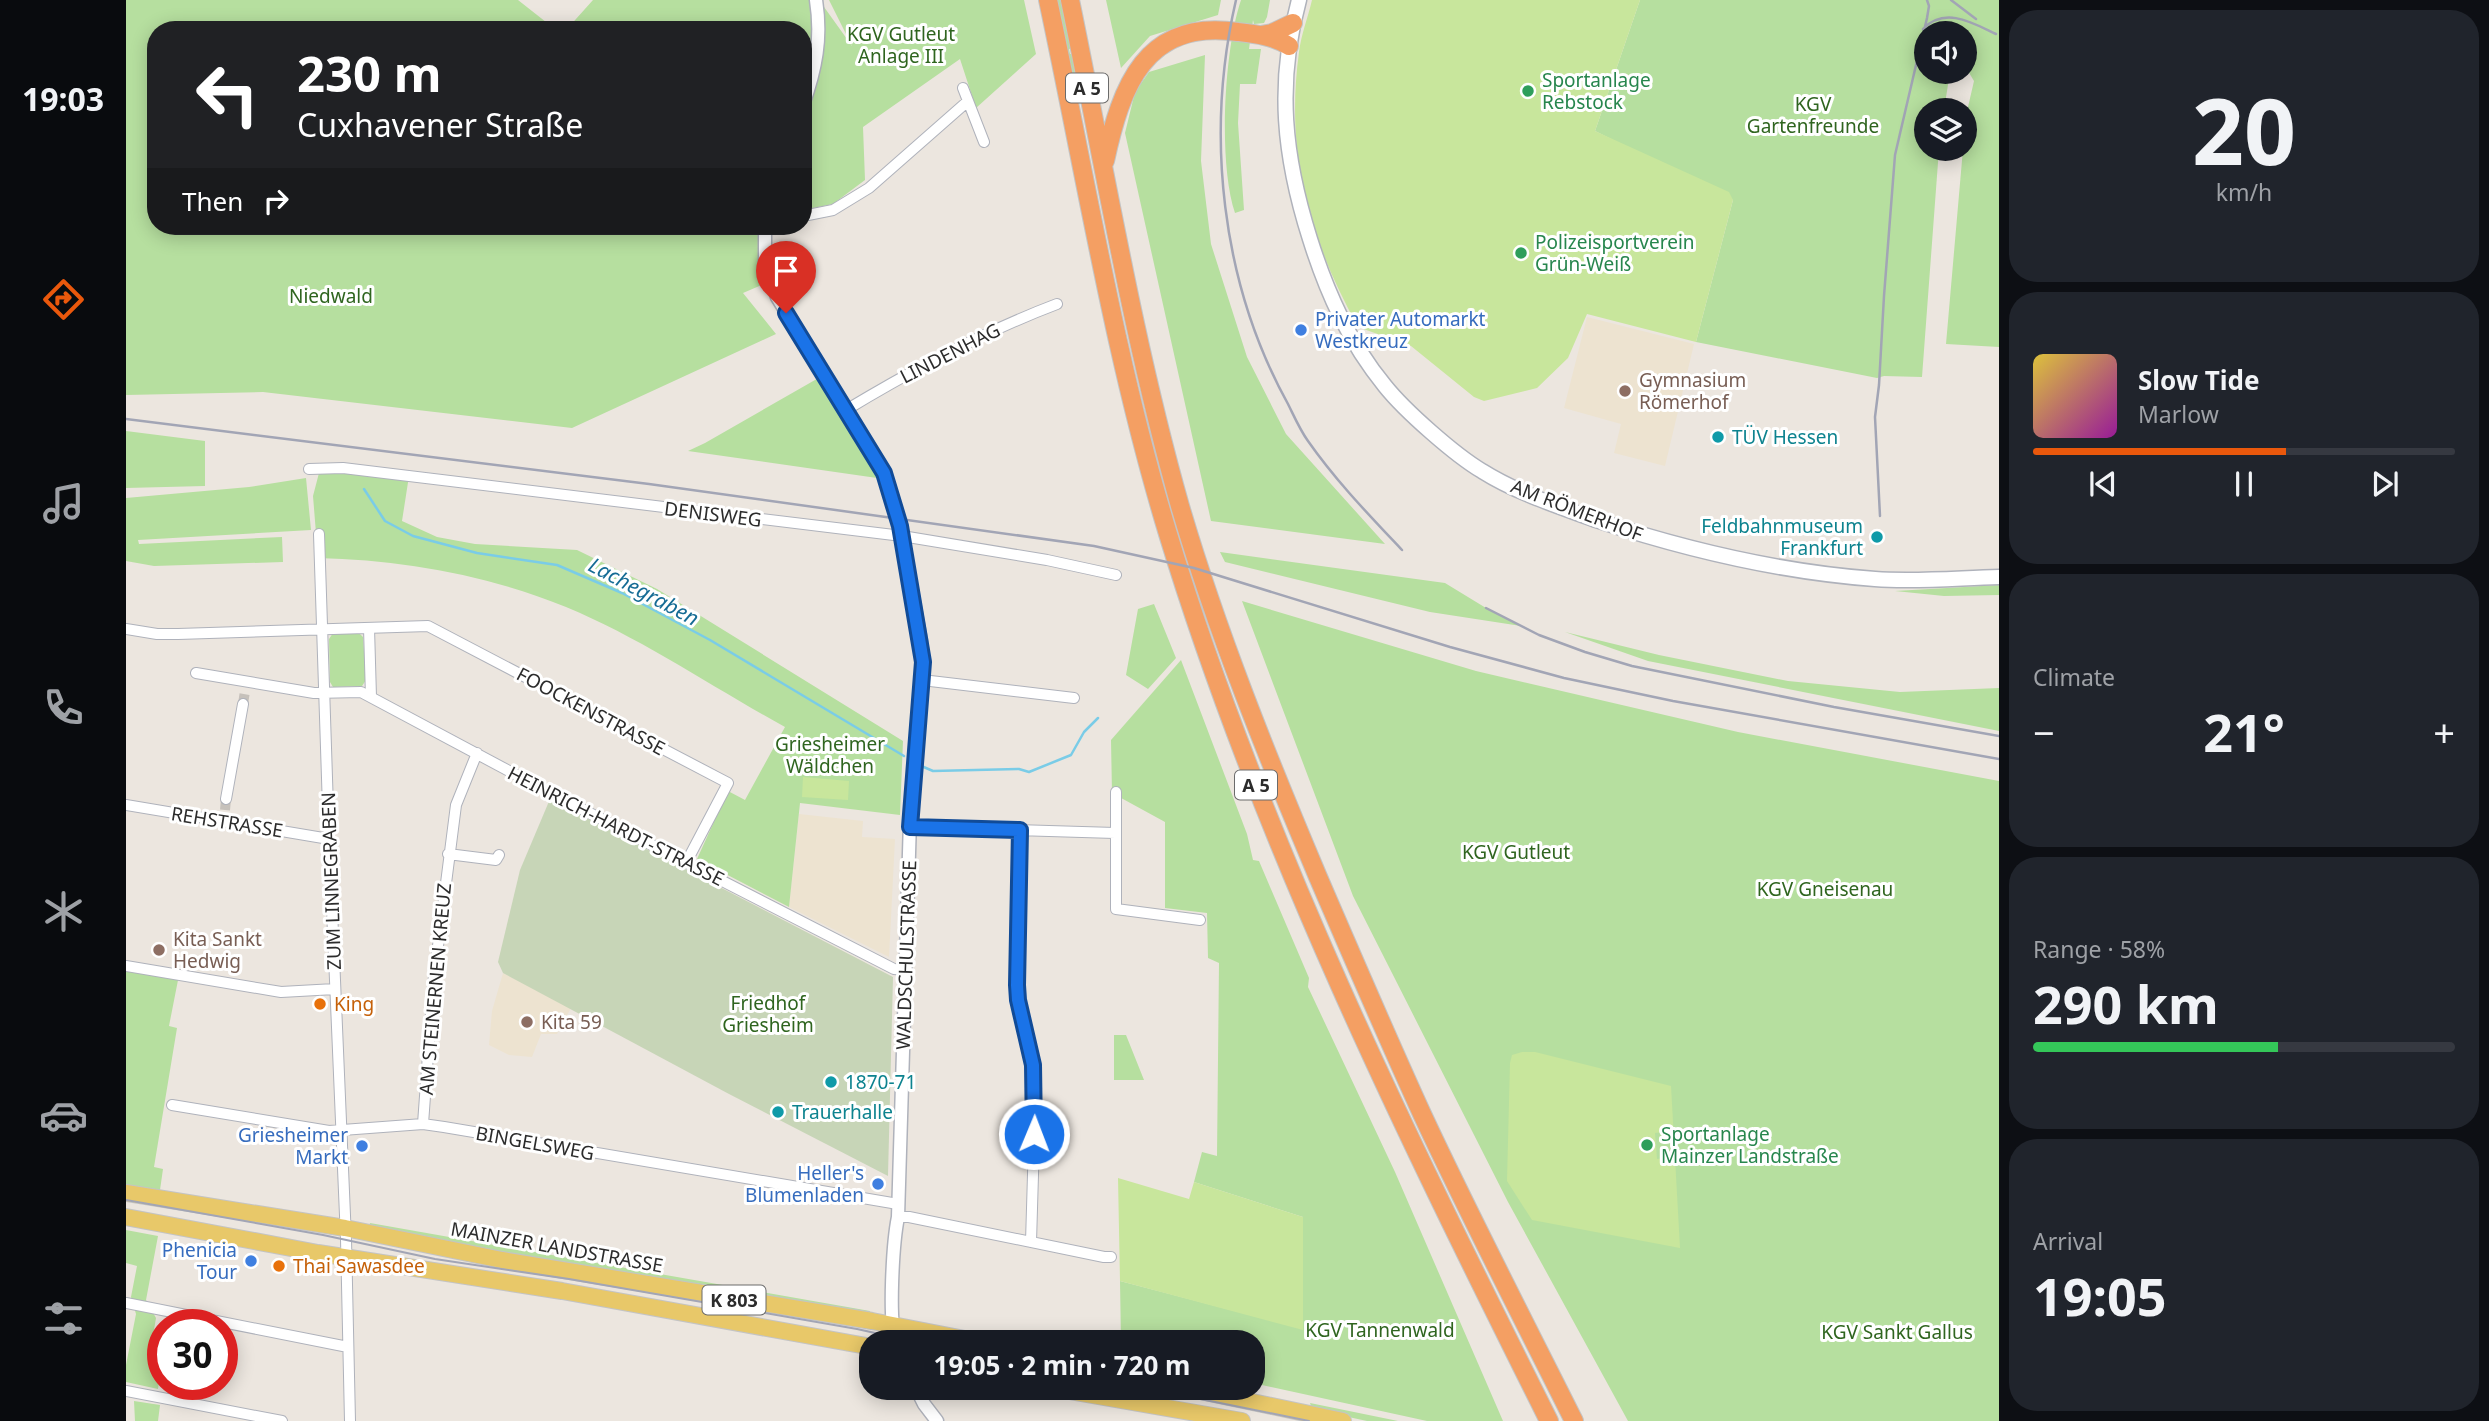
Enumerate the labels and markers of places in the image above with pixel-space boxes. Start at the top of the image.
place label: Sportanlage Rebstock [1542,67,1651,115]
marker: Sportanlage Rebstock [1520,83,1536,99]
place label: Polizeisportverein Grün-Weiß [1535,229,1695,277]
pin [756,241,816,313]
marker: Polizeisportverein Grün-Weiß [1513,245,1529,261]
place label: Privater Automarkt Westkreuz [1315,306,1486,354]
marker: Privater Automarkt Westkreuz [1293,322,1309,338]
place label: Gymnasium Römerhof [1639,367,1746,415]
marker: Gymnasium Römerhof [1617,383,1633,399]
place label: TÜV Hessen [1732,424,1838,450]
marker: TÜV Hessen [1710,429,1726,445]
place label: Feldbahnmuseum Frankfurt [1701,513,1863,561]
marker: Feldbahnmuseum Frankfurt [1869,529,1885,545]
place label: Kita Sankt Hedwig [173,926,262,974]
marker: Kita Sankt Hedwig [151,942,167,958]
place label: King [334,991,374,1017]
marker: King [312,996,328,1012]
place label: Kita 59 [541,1009,602,1035]
marker: Kita 59 [519,1014,535,1030]
place label: 1870-71 [845,1069,916,1095]
marker: 1870-71 [823,1074,839,1090]
place label: Trauerhalle [792,1099,893,1125]
marker: Trauerhalle [770,1104,786,1120]
place label: Sportanlage Mainzer Landstraße [1661,1121,1839,1169]
place label: Griesheimer Markt [238,1122,348,1170]
marker: Sportanlage Mainzer Landstraße [1639,1137,1655,1153]
marker: Griesheimer Markt [354,1138,370,1154]
place label: Heller's Blumenladen [745,1160,864,1208]
marker: Heller's Blumenladen [870,1176,886,1192]
place label: Phenicia Tour [162,1237,237,1285]
marker: Phenicia Tour [243,1253,259,1269]
place label: Thai Sawasdee [293,1253,425,1279]
marker: Thai Sawasdee [271,1258,287,1274]

